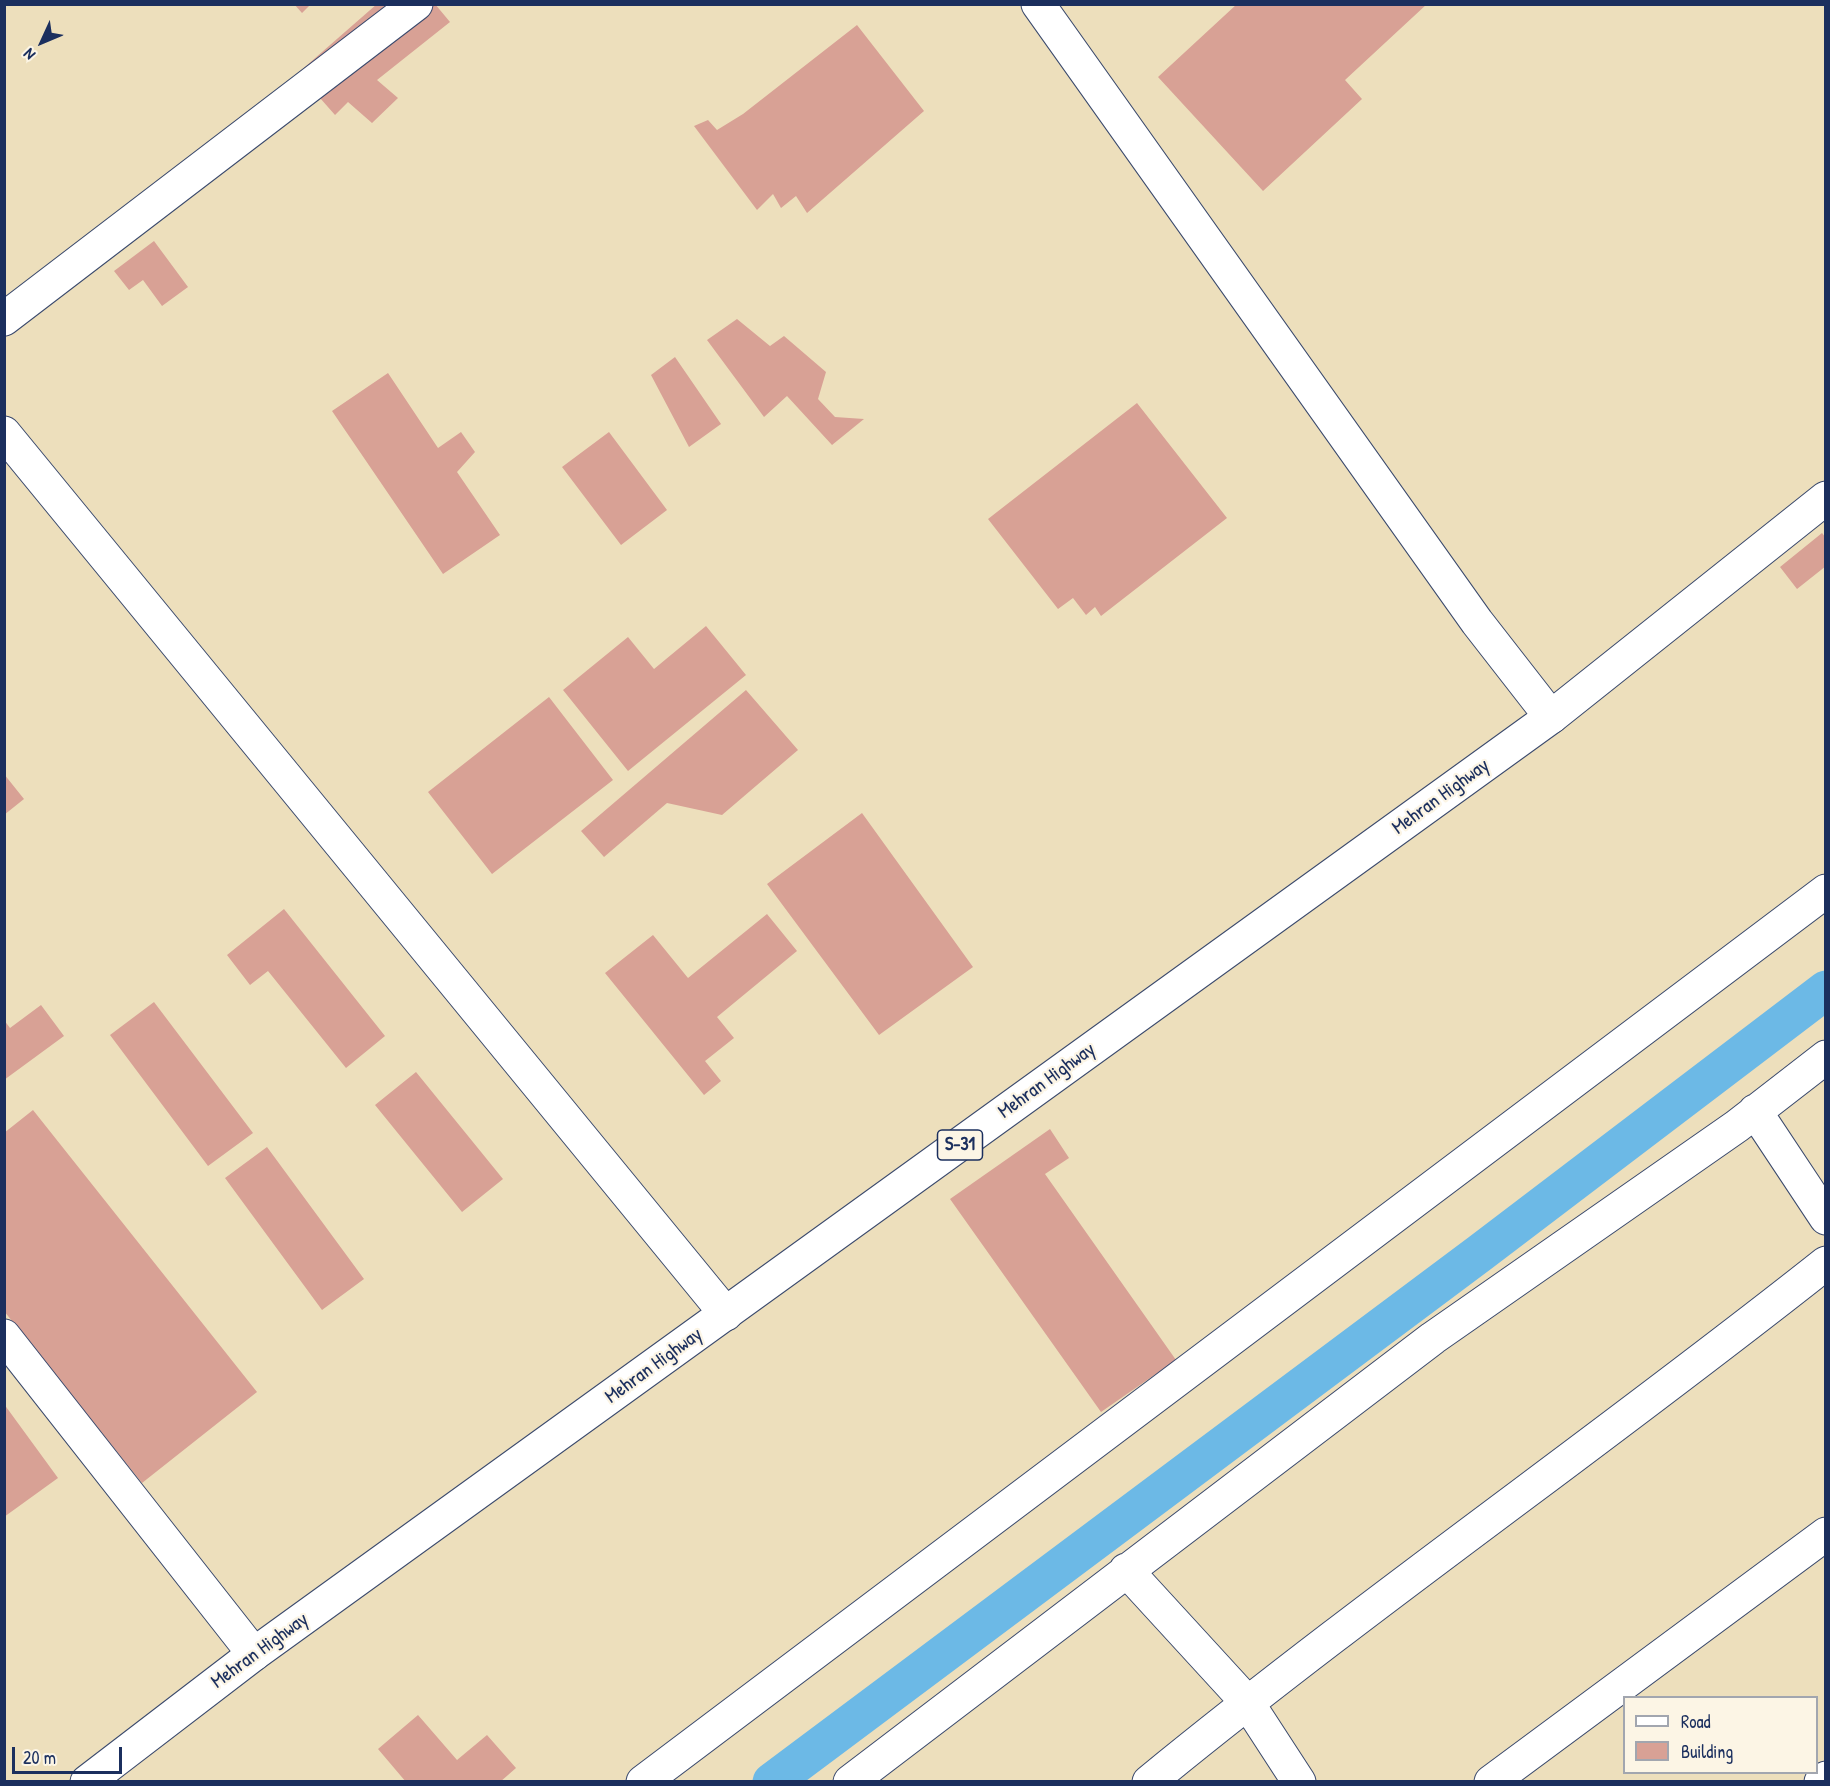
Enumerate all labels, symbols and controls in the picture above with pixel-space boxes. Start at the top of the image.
north arrow [12,12,72,72]
text: N [18,44,40,65]
street label: Mehran Highway [1388,754,1494,840]
street label: Mehran Highway [994,1038,1100,1124]
road number: S-31 [938,1130,982,1160]
street label: Mehran Highway [601,1323,707,1409]
street label: Mehran Highway [207,1608,313,1694]
legend [1623,1696,1818,1774]
text: Road [1681,1709,1711,1734]
scale bar [15,1735,124,1773]
text: Building [1681,1739,1733,1764]
text: 20 m [23,1745,56,1770]

